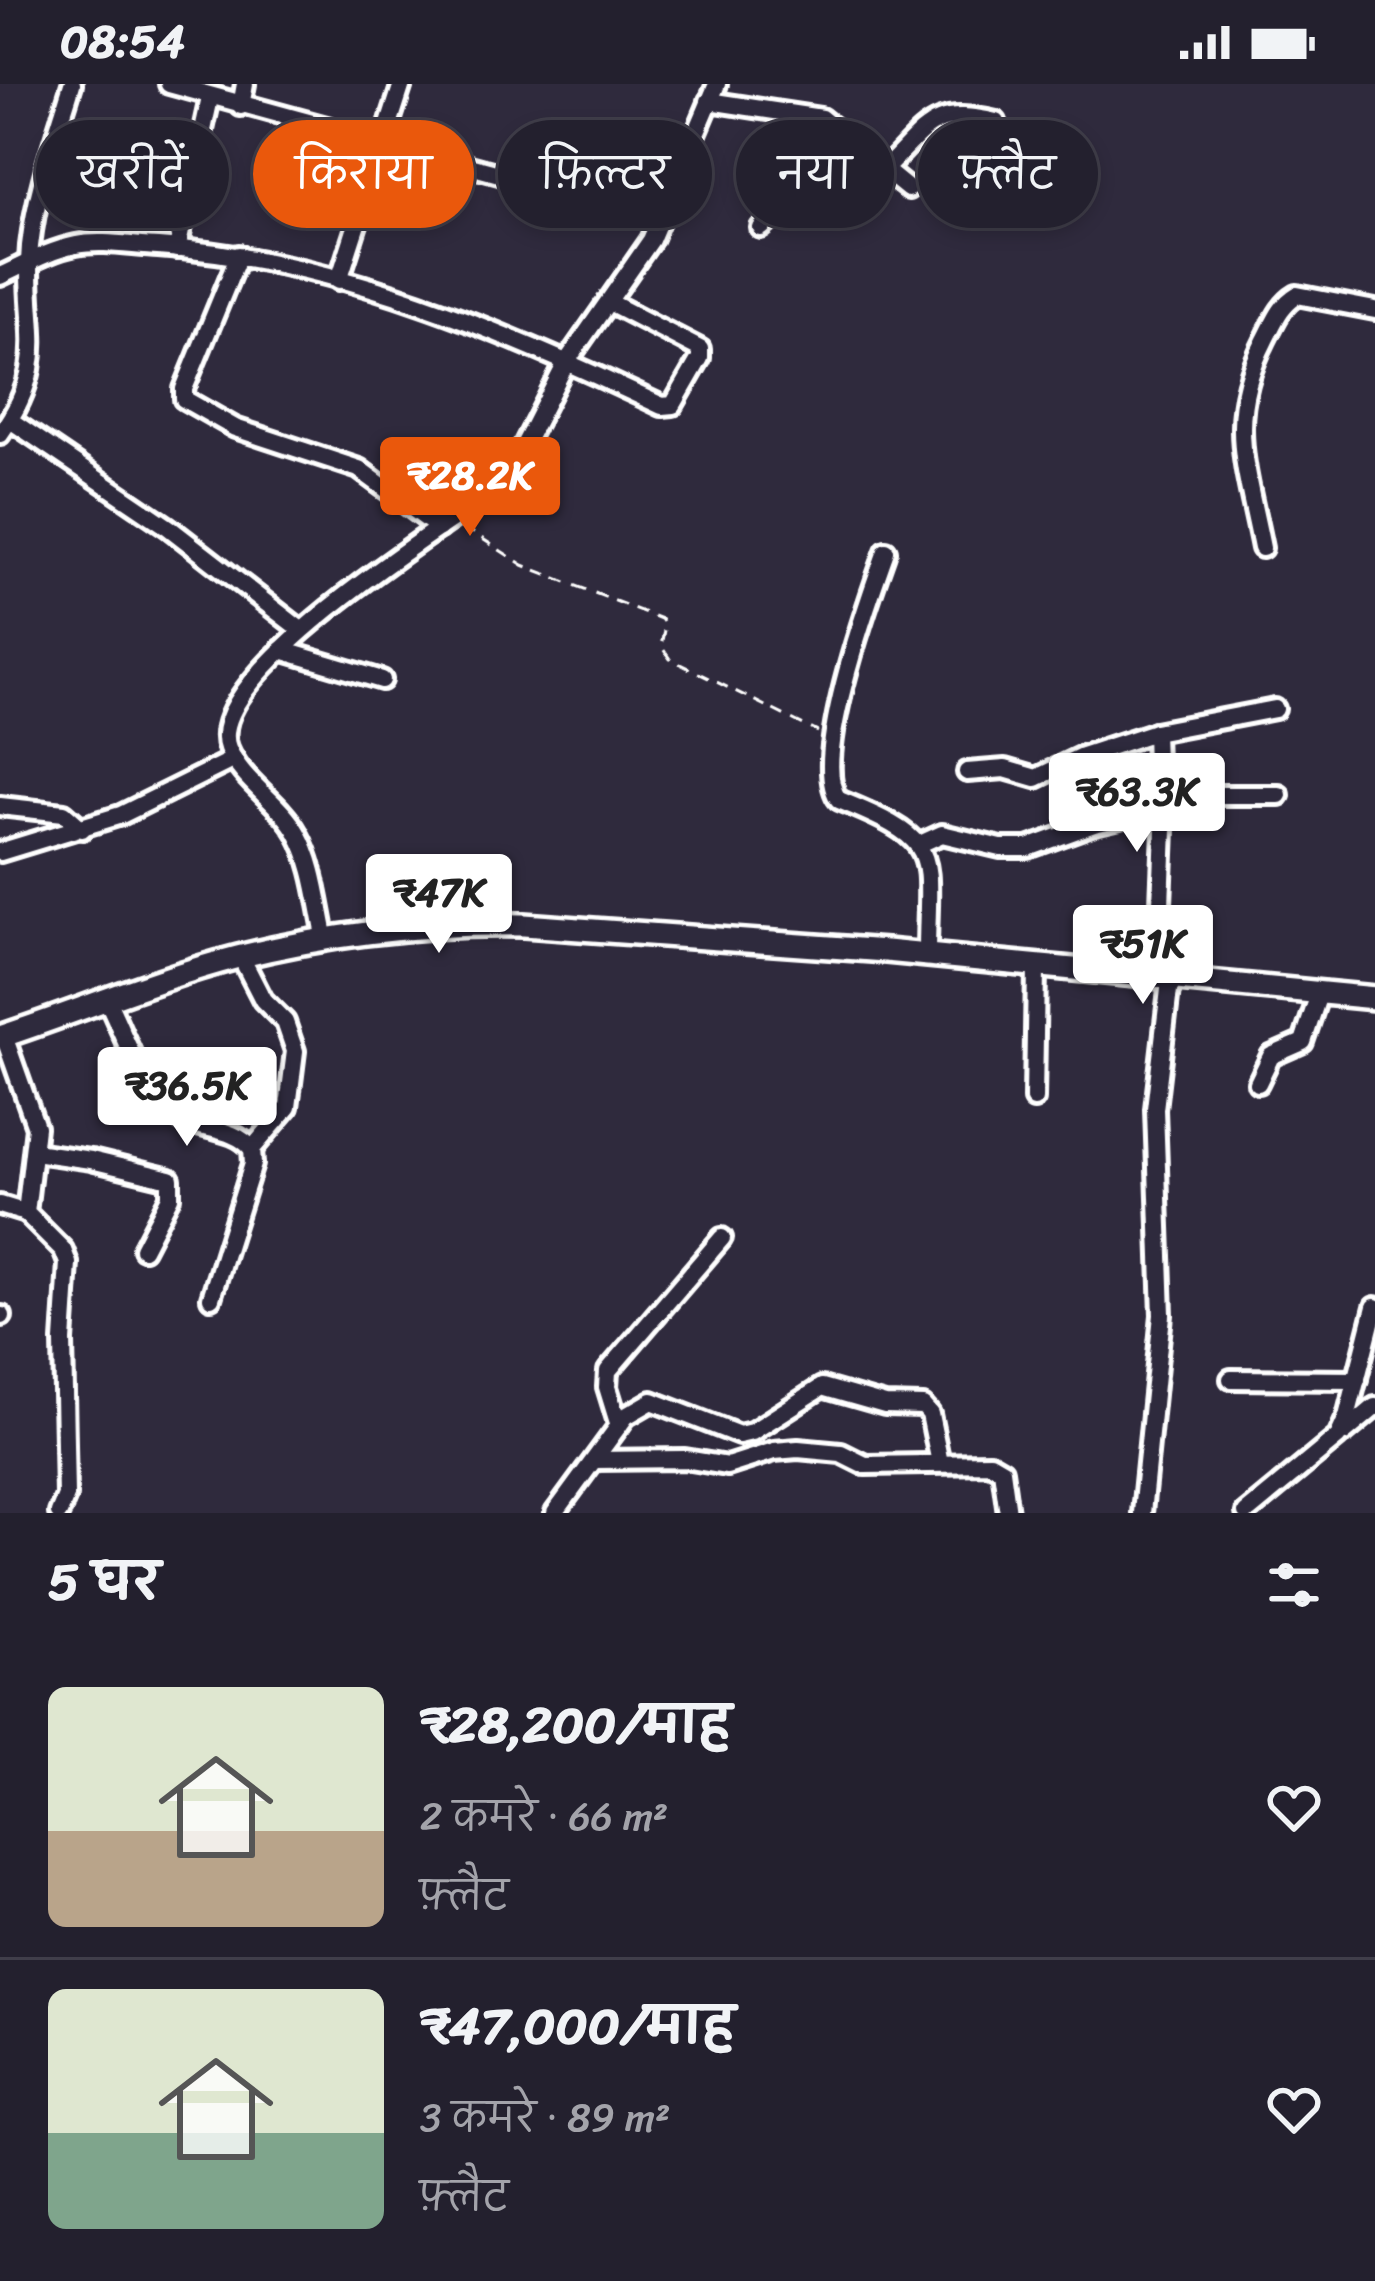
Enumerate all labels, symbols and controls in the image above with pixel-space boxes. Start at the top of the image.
text: 08:54 [60,2,185,82]
chip: खरीदें [36,120,229,228]
chip: किराया [253,120,474,228]
chip: फ़िल्टर [498,120,712,228]
chip: नया [736,120,894,228]
chip: फ़्लैट [918,120,1098,228]
pin: ₹28.2K [372,437,568,539]
text: ₹28.2K [407,441,533,510]
pin: ₹63.3K [1039,753,1235,855]
text: ₹63.3K [1076,757,1198,826]
pin: ₹47K [368,854,510,956]
text: ₹47K [393,858,485,927]
pin: ₹51K [1072,905,1214,1007]
text: ₹51K [1100,909,1186,978]
pin: ₹36.5K [89,1047,285,1149]
text: ₹36.5K [125,1051,249,1120]
text: 5 घर [48,1537,160,1627]
icon: filters [1261,1552,1327,1618]
text: ₹28,200/माह [420,1680,731,1770]
icon: home [144,1735,288,1879]
icon: heart [1261,1774,1327,1840]
text: 2 कमरे · 66 m² [420,1782,668,1851]
text: फ़्लैट [420,1861,509,1930]
text: ₹47,000/माह [420,1981,735,2071]
icon: home [144,2037,288,2181]
icon: heart [1261,2076,1327,2142]
text: 3 कमरे · 89 m² [420,2083,670,2152]
text: फ़्लैट [420,2162,509,2231]

